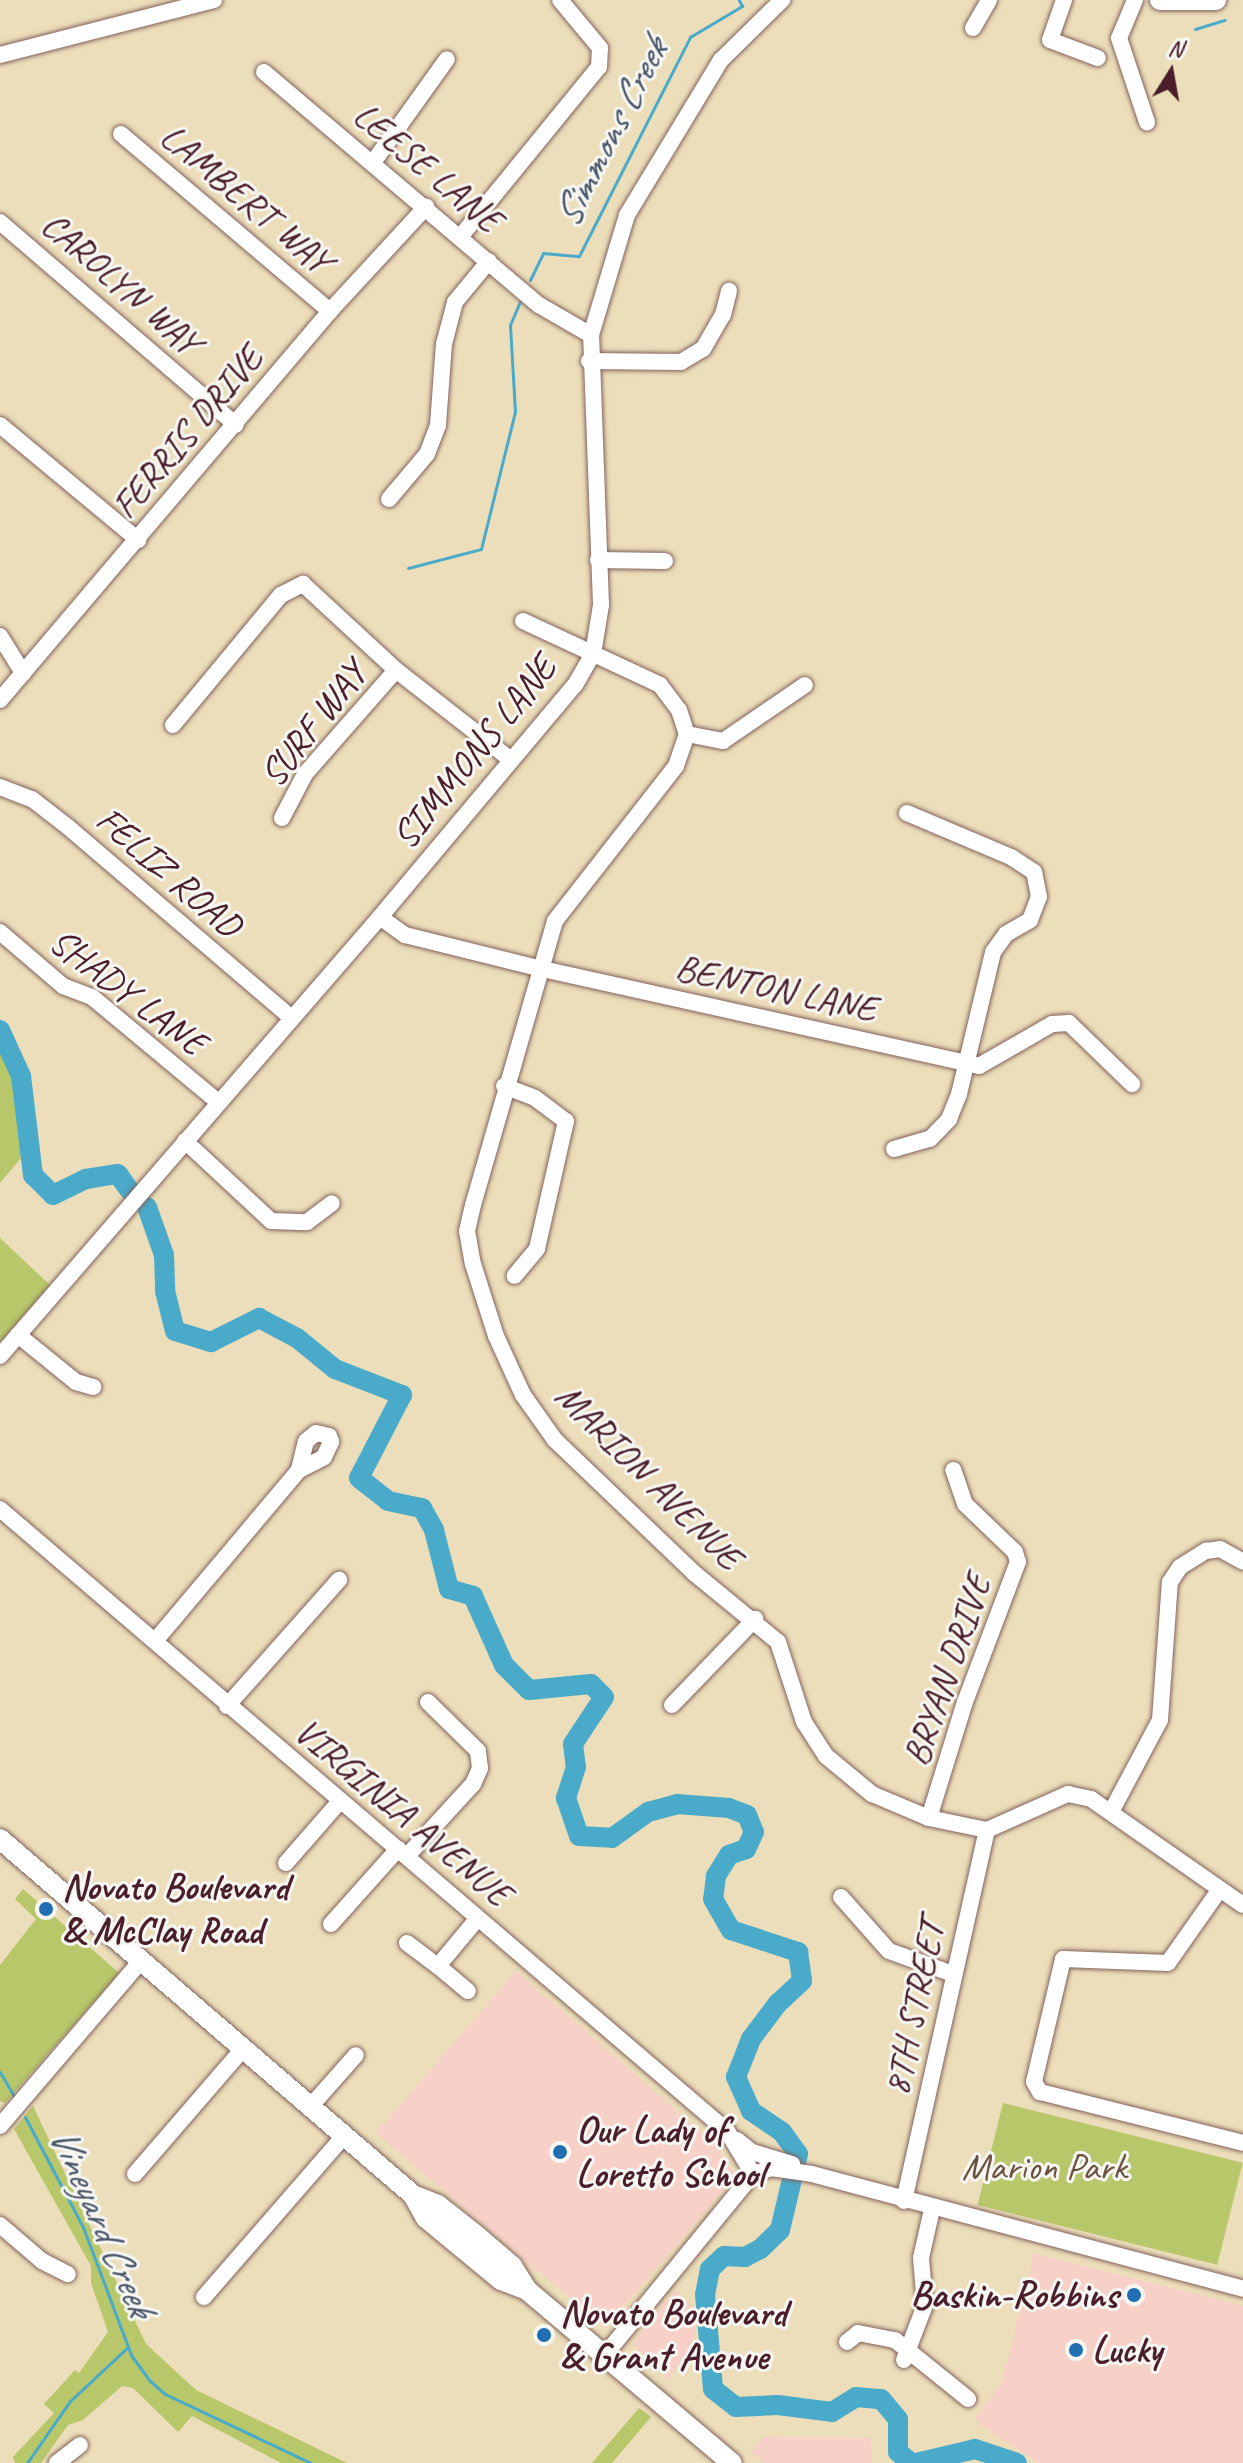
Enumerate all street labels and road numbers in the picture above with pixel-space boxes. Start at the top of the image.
street label: LEESE LANE [345,92,511,242]
street label: LAMBERT WAY [150,112,342,284]
street label: CAROLYN WAY [31,201,211,365]
street label: FERRIS DRIVE [101,336,273,528]
street label: SIMMONS LANE [382,646,566,858]
street label: SURF WAY [250,652,376,796]
street label: FELIZ ROAD [87,797,251,947]
street label: SHADY LANE [40,918,216,1066]
street label: BENTON LANE [670,944,882,1032]
street label: MARION AVENUE [546,1373,752,1579]
street label: BRYAN DRIVE [893,1568,1001,1772]
street label: VIRGINIA AVENUE [285,1708,521,1916]
street label: 8TH STREET [873,1917,955,2099]

